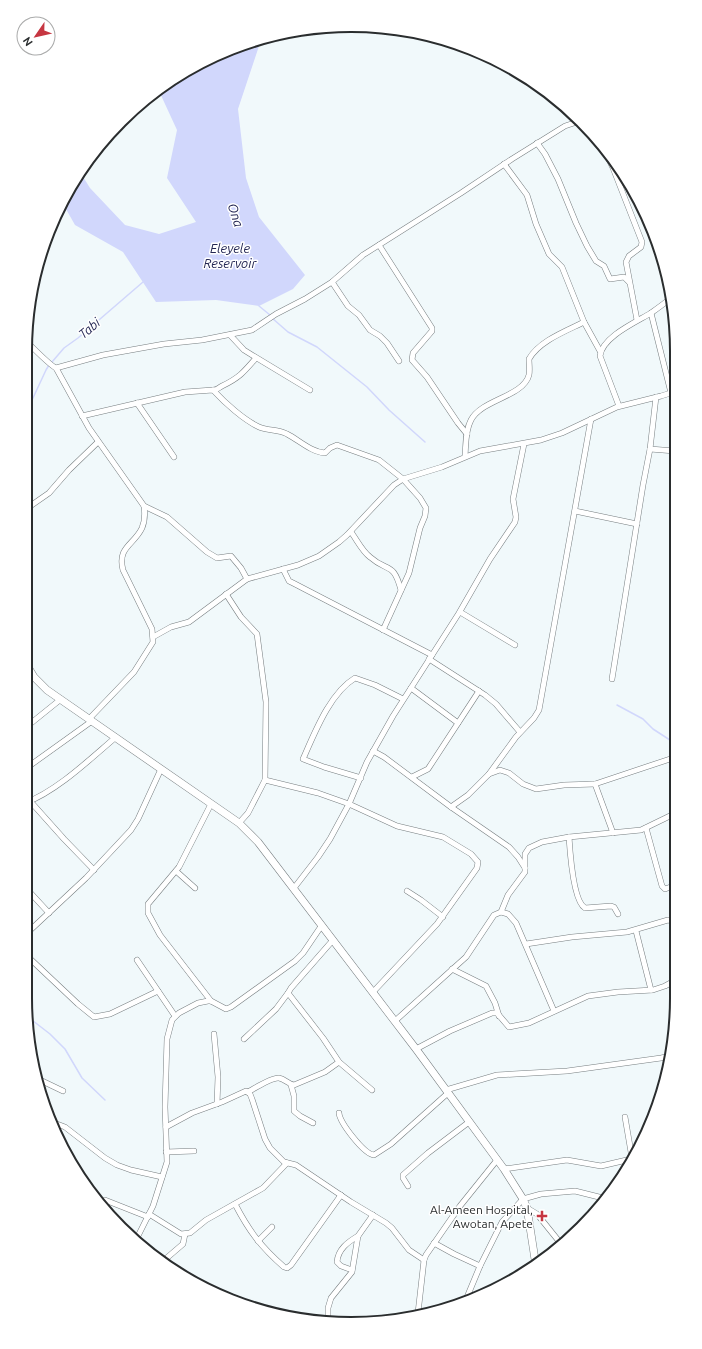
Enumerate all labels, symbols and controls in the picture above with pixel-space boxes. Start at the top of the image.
north arrow [16,16,56,56]
text: N [20,35,35,48]
water label: Ona [226,201,246,229]
water label: Eleyele Reservoir [204,241,257,270]
water label: Tabi [75,315,103,341]
place label: Al-Ameen Hospital, Awotan, Apete [430,1203,533,1230]
marker: Al-Ameen Hospital, Awotan, Apete [536,1210,548,1222]

